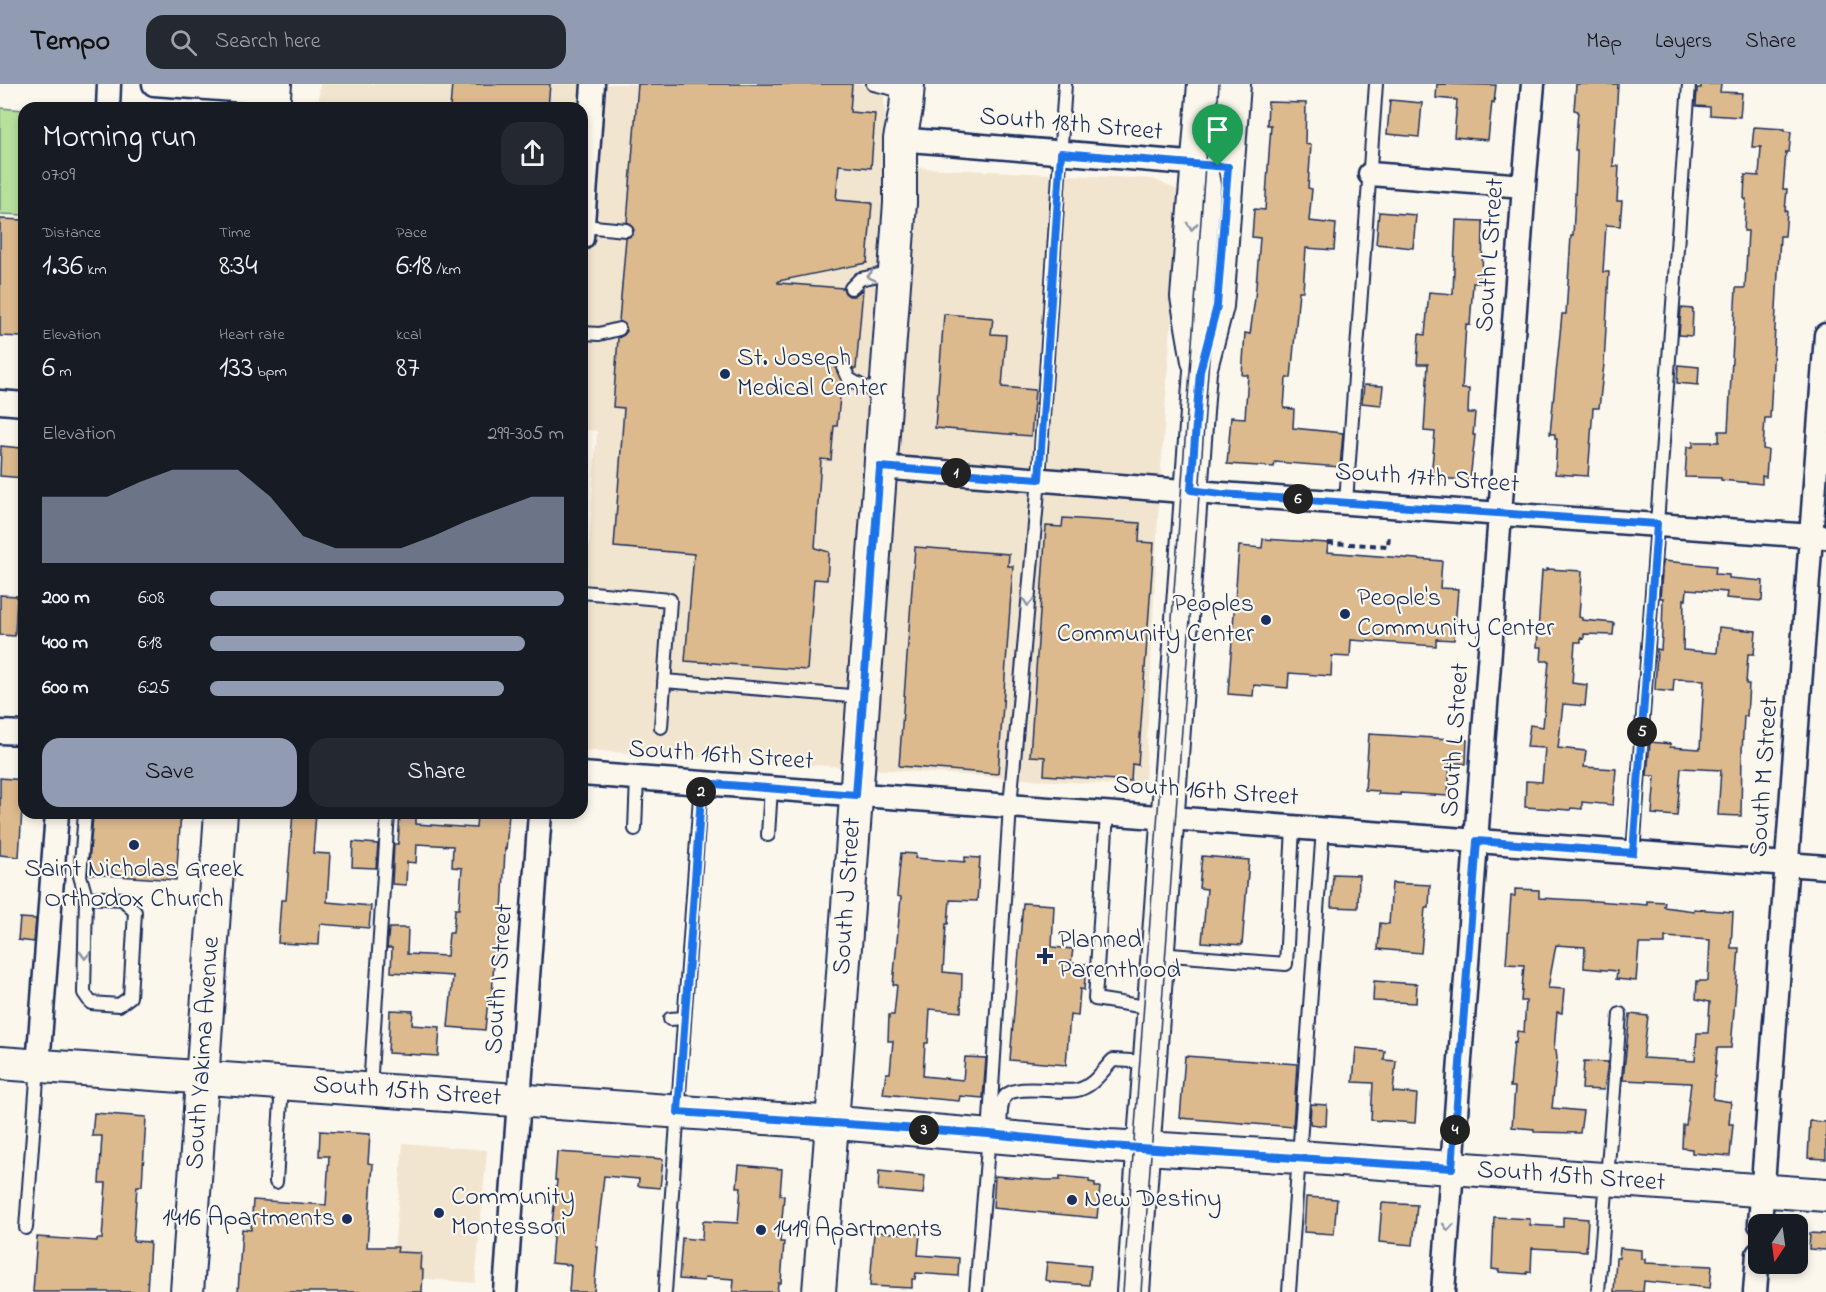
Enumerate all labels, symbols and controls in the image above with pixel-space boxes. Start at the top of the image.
search box [146,15,566,69]
text: Tempo [30,22,110,63]
icon: search [167,26,200,59]
text: Search here [215,26,321,58]
text: Map [1586,27,1622,57]
text: Layers [1655,27,1712,57]
text: Share [1745,27,1796,57]
street label: South 18th Street [978,98,1164,152]
pin [1192,104,1243,166]
icon: arrive [1201,113,1234,146]
text: Morning run [42,114,196,162]
button: share [501,122,564,185]
text: 07:09 [42,161,75,190]
street label: South L Street [1467,176,1515,333]
text: Distance [42,221,101,245]
text: Time [219,221,251,245]
text: Pace [396,221,427,245]
one-way arrow [1186,221,1199,231]
text: 1.36 [42,245,83,289]
text: 8:34 [219,245,258,289]
text: 6:18 [396,245,433,289]
text: km [83,258,107,282]
text: /km [433,258,461,282]
one-way arrow [866,268,876,281]
text: Elevation [42,323,101,347]
text: Heart rate [219,323,285,347]
text: kcal [396,323,421,347]
place label: St. Joseph Medical Center [737,340,888,408]
text: 6 [42,347,55,391]
text: 133 [219,347,253,391]
text: 87 [396,347,420,391]
text: m [55,360,72,384]
text: bpm [253,360,287,384]
marker: St. Joseph Medical Center [718,367,732,381]
text: Elevation [42,420,116,449]
text: 299–305 m [487,420,564,449]
street label: South 17th Street [1334,454,1521,504]
pin: 1 [941,458,971,488]
text: 1 [953,461,959,485]
pin: 6 [1283,484,1313,514]
text: 6 [1294,487,1302,511]
place label: People's Community Center [1357,580,1555,648]
text: 200 m [42,584,90,613]
text: 6:08 [138,584,165,613]
place label: Peoples Community Center [1057,586,1255,654]
one-way arrow [1022,598,1035,607]
marker: People's Community Center [1338,607,1352,621]
marker: Peoples Community Center [1259,613,1273,627]
text: 400 m [42,629,88,658]
text: 6:18 [138,629,162,658]
street label: South L Street [1432,661,1480,818]
text: 600 m [42,674,89,703]
text: 6:25 [138,674,170,703]
street label: South M Street [1740,695,1790,858]
pin: 5 [1627,717,1657,747]
text: 5 [1637,720,1647,744]
street label: South 16th Street [627,731,815,781]
button: Save [42,738,297,807]
button: Share [309,738,564,807]
street label: South 16th Street [1112,767,1300,817]
pin: 2 [686,777,716,807]
text: 2 [697,780,705,804]
street label: South J Street [824,816,872,976]
marker: Saint Nicholas Greek Orthodox Church [127,838,141,852]
place label: Saint Nicholas Greek Orthodox Church [24,851,244,919]
street label: South I Street [476,902,524,1056]
place label: Planned Parenthood [1058,922,1181,990]
street label: South Yakima Avenue [177,935,231,1171]
marker: Planned Parenthood [1036,947,1054,965]
one-way arrow [79,951,91,960]
street label: South 15th Street [311,1066,503,1118]
pin: 3 [909,1115,939,1145]
pin: 4 [1440,1115,1470,1145]
text: 3 [921,1118,927,1142]
text: 4 [1452,1118,1458,1142]
street label: South 15th Street [1475,1151,1667,1203]
place label: Community Montessori [451,1179,575,1247]
place label: New Destiny [1084,1181,1221,1219]
marker: New Destiny [1065,1193,1079,1207]
place label: 1416 Apartments [162,1200,335,1238]
marker: Community Montessori [432,1206,446,1220]
place label: 1419 Apartments [773,1211,942,1249]
marker: 1416 Apartments [340,1212,354,1226]
north arrow [1748,1214,1808,1274]
map controls [1748,1214,1808,1274]
one-way arrow [1441,1222,1454,1231]
marker: 1419 Apartments [754,1223,768,1237]

